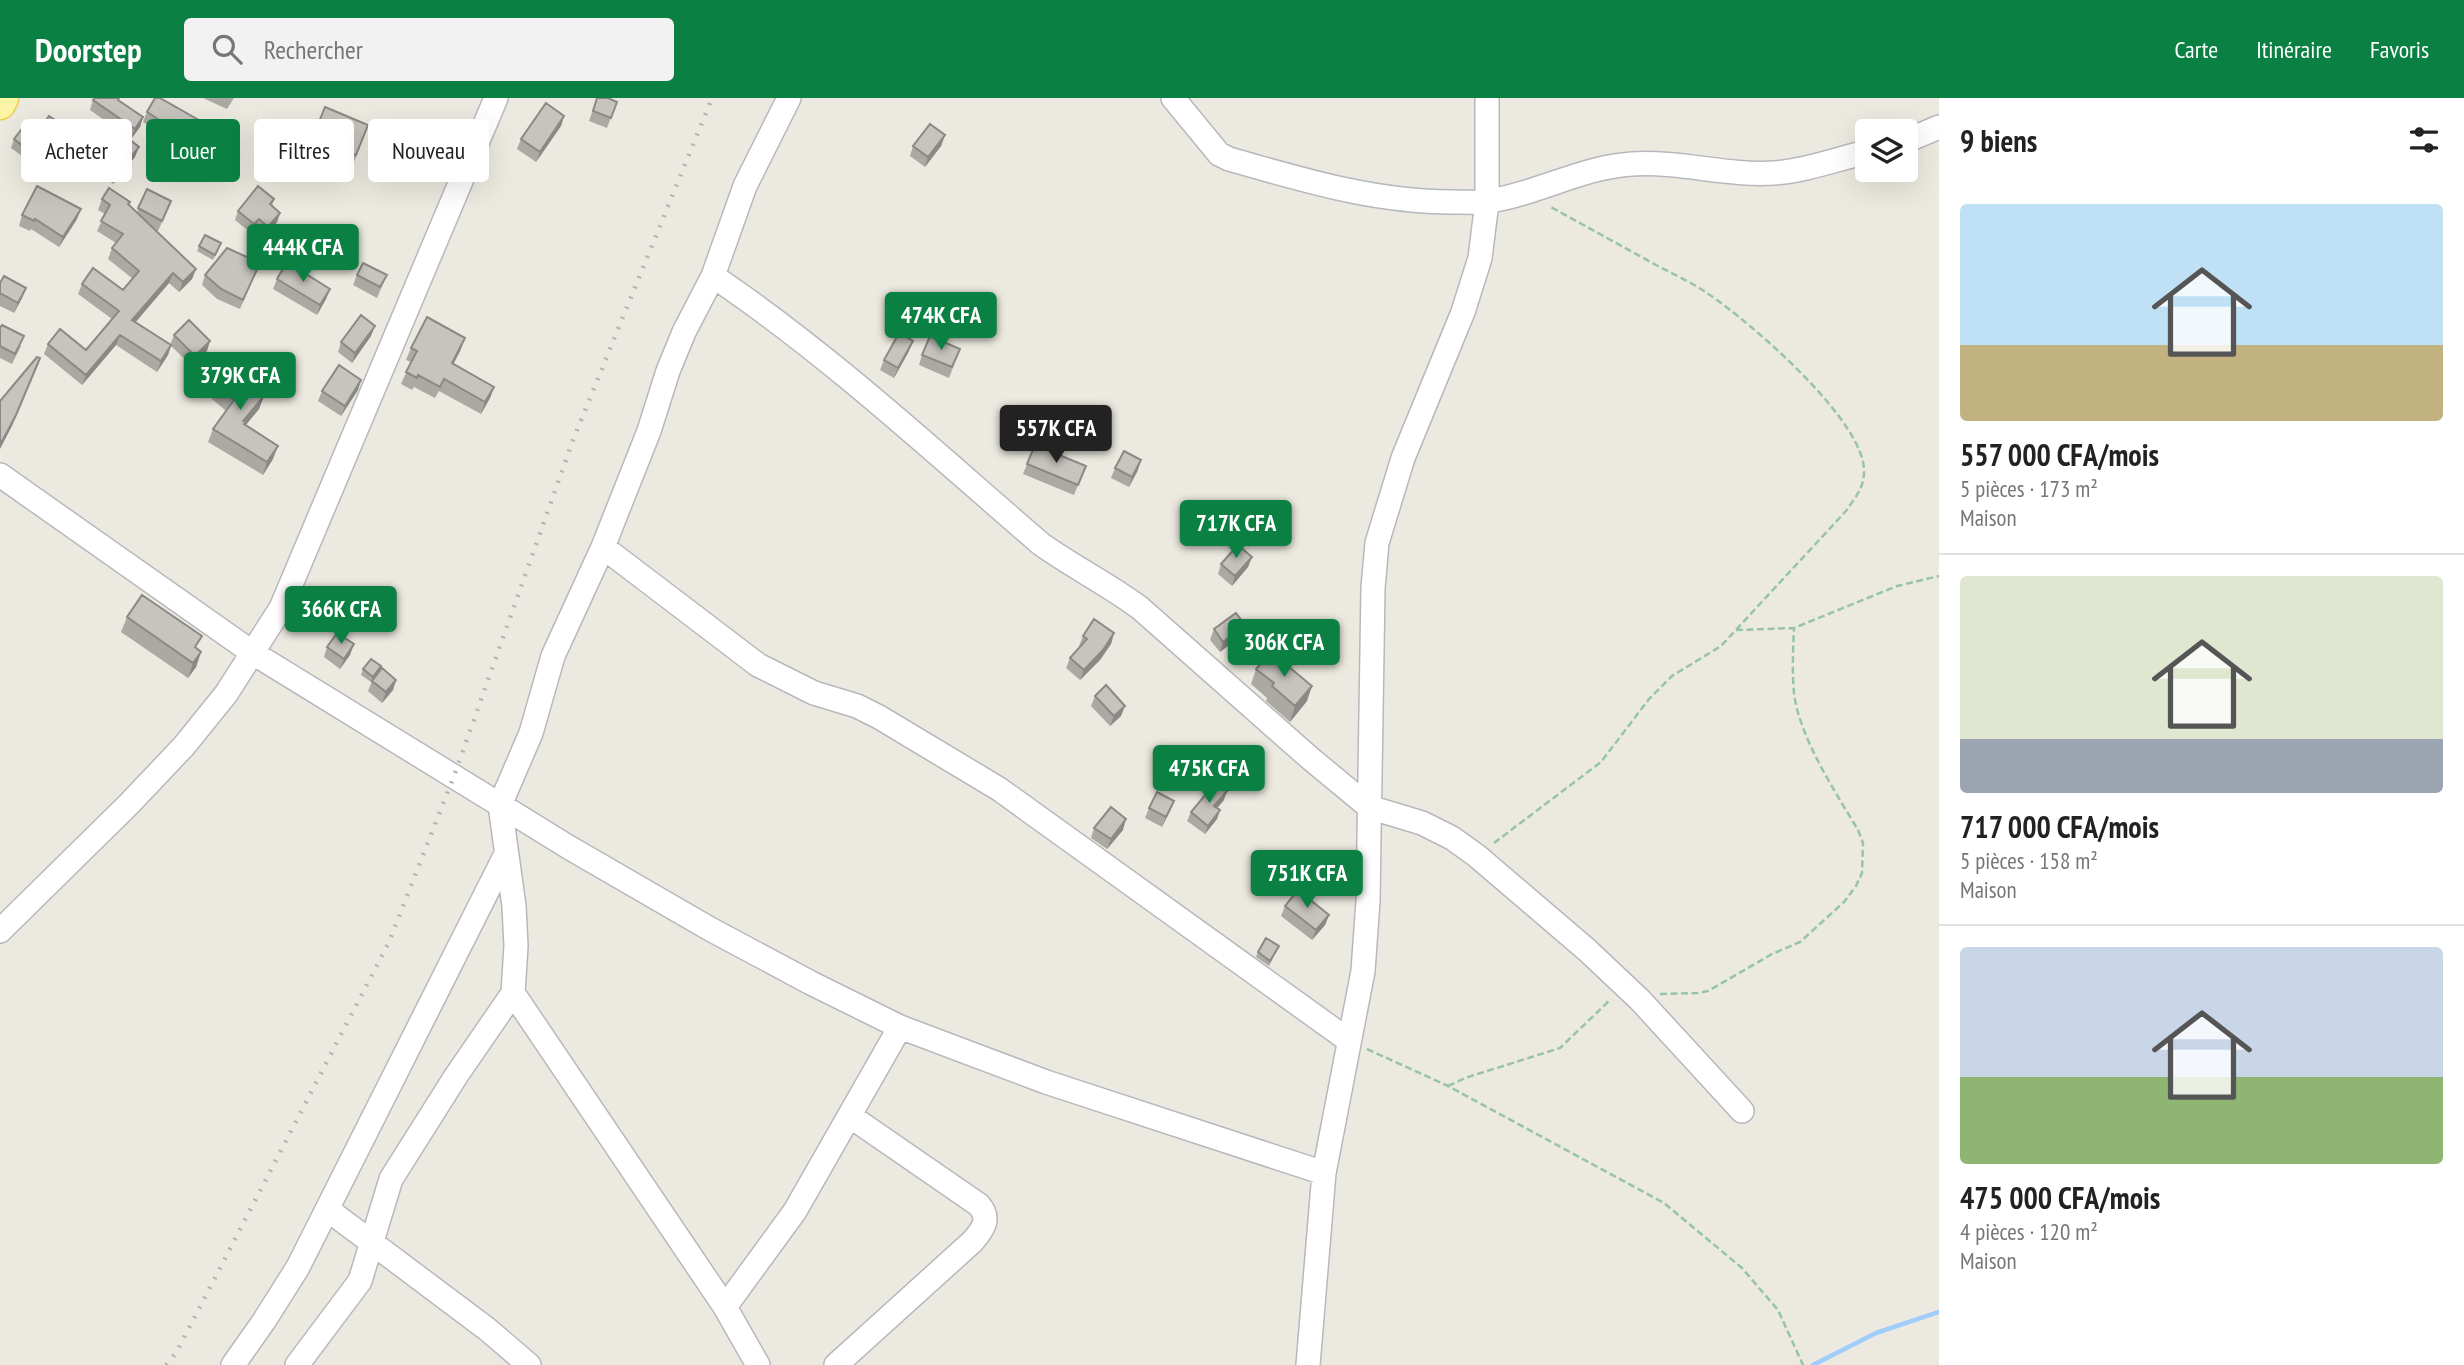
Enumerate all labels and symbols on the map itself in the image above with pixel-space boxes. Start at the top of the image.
pin: 444K CFA [231,225,375,284]
pin: 474K CFA [869,292,1013,352]
pin: 379K CFA [168,352,312,412]
pin: 557K CFA [984,406,1128,465]
pin: 717K CFA [1164,500,1308,560]
pin: 366K CFA [269,587,413,646]
pin: 306K CFA [1212,620,1356,679]
pin: 475K CFA [1137,746,1281,805]
pin: 751K CFA [1235,850,1379,910]

